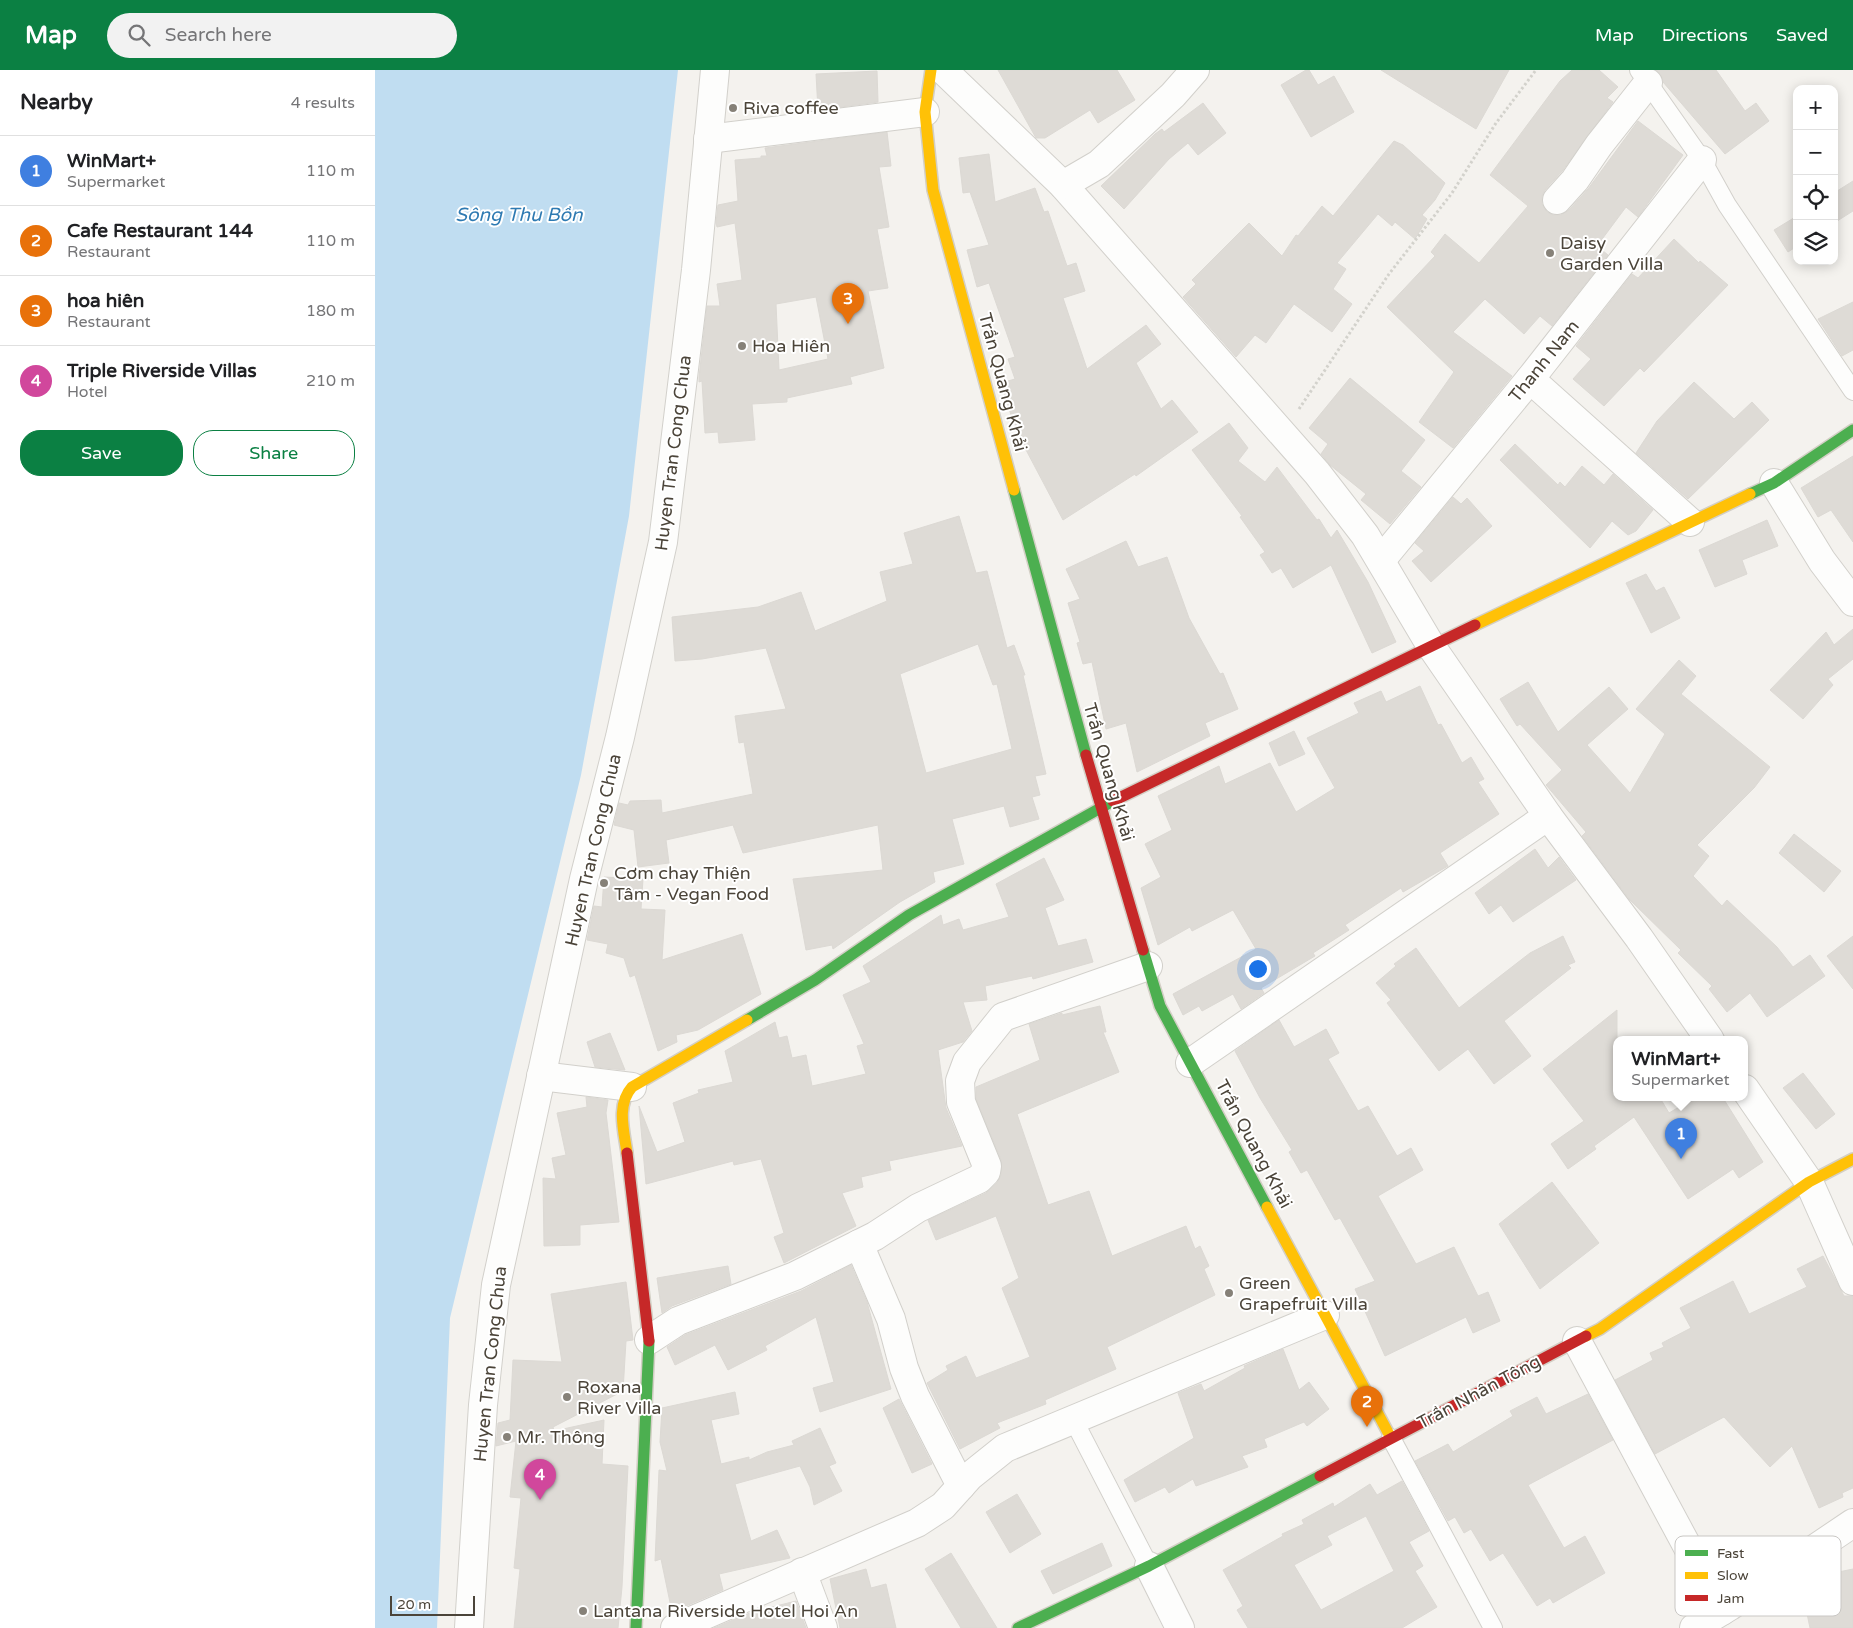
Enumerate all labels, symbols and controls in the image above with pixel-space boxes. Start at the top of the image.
search box [107,13,457,58]
text: Map [25,21,77,50]
icon: search [125,21,153,49]
text: Search here [165,24,272,46]
text: Map [1595,24,1634,46]
text: Directions [1662,24,1748,46]
text: Saved [1776,24,1828,46]
map controls [1793,85,1838,265]
button: + [1793,85,1838,130]
text: Nearby [20,90,93,115]
text: 4 results [291,93,355,113]
place label: Riva coffee [743,97,839,119]
marker: Riva coffee [727,102,739,114]
button: − [1793,130,1838,175]
text: WinMart+ [67,150,156,172]
text: 1 [31,161,41,181]
text: 110 m [306,161,355,181]
text: Supermarket [67,172,165,192]
button: locate [1793,175,1838,220]
water label: Sông Thu Bồn [455,204,583,226]
text: Cafe Restaurant 144 [67,220,253,242]
button: layers [1793,220,1838,265]
text: 2 [31,231,41,251]
text: 110 m [306,231,355,251]
place label: Daisy Garden Villa [1560,232,1663,275]
text: Restaurant [67,242,151,262]
marker: Daisy Garden Villa [1544,247,1556,259]
pin: 3 [832,283,864,324]
text: hoa hiên [67,290,144,312]
text: 3 [31,301,41,321]
text: 180 m [306,301,355,321]
street label: Trần Quang Khải [974,310,1032,454]
text: Restaurant [67,312,151,332]
street label: Thanh Nam [1504,315,1584,407]
place label: Hoa Hiên [752,335,830,357]
marker: Hoa Hiên [736,340,748,352]
street label: Huyen Tran Cong Chua [650,354,696,552]
text: Triple Riverside Villas [67,360,257,382]
text: 4 [31,371,41,391]
text: 210 m [306,371,355,391]
text: Hotel [67,382,108,402]
button: Save [20,430,183,476]
button: Share [193,430,355,476]
street label: Trần Quang Khải [1079,700,1139,844]
street label: Huyen Tran Cong Chua [560,752,626,948]
place label: Cơm chay Thiện Tâm - Vegan Food [614,862,769,905]
marker: Cơm chay Thiện Tâm - Vegan Food [598,877,610,889]
your location [1245,956,1271,982]
popup [1613,1036,1748,1101]
text: WinMart+ [1631,1048,1721,1070]
text: Supermarket [1631,1070,1730,1090]
street label: Trần Quang Khải [1211,1076,1297,1212]
pin: 1 [1665,1118,1697,1159]
street label: Huyen Tran Cong Chua [469,1265,511,1463]
place label: Green Grapefruit Villa [1239,1272,1368,1315]
marker: Green Grapefruit Villa [1223,1287,1235,1299]
street label: Trần Nhân Tông [1414,1350,1544,1434]
place label: Roxana River Villa [577,1376,661,1419]
pin: 2 [1351,1386,1383,1427]
marker: Roxana River Villa [561,1391,573,1403]
place label: Mr. Thông [517,1426,605,1448]
marker: Mr. Thông [501,1431,513,1443]
pin: 4 [524,1459,556,1500]
legend [1675,1536,1841,1616]
text: Fast [1717,1545,1745,1562]
text: Slow [1717,1567,1749,1584]
text: Jam [1717,1590,1744,1607]
scale bar [390,1593,475,1616]
text: 20 m [397,1596,431,1613]
place label: Lantana Riverside Hotel Hoi An [593,1600,858,1622]
marker: Lantana Riverside Hotel Hoi An [577,1605,589,1617]

